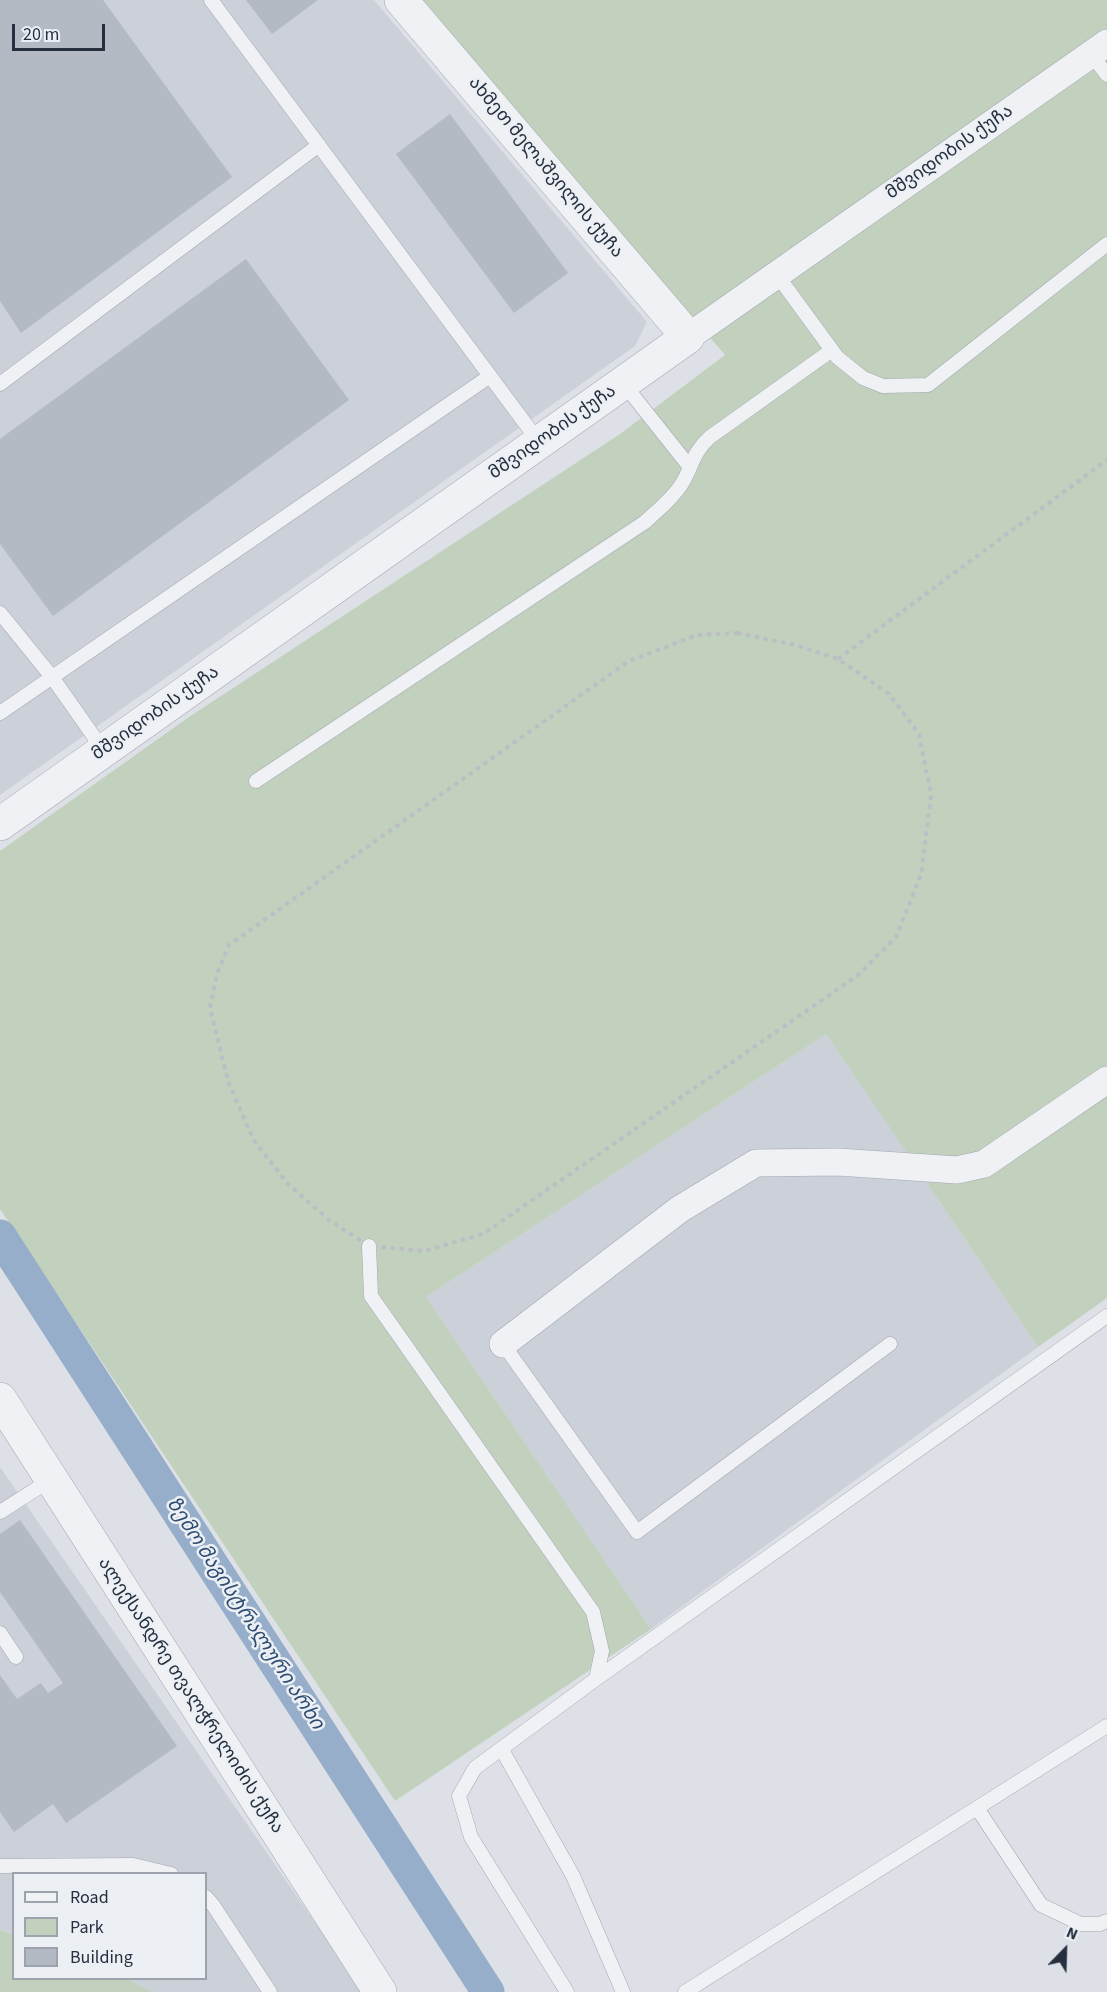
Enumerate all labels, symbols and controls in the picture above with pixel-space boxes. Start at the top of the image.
scale bar [15,12,108,50]
text: 20 m [23,22,59,47]
street label: ახმეთ მელაშვილის ქუჩა [463,73,627,263]
street label: მშვიდობის ქუჩა [882,101,1018,205]
street label: მშვიდობის ქუჩა [485,381,621,485]
street label: მშვიდობის ქუჩა [88,662,224,766]
water label: ზემო მაგისტრალური არხი [160,1493,328,1735]
street label: ალექსანდრე თვალჭრელიძის ქუჩა [93,1554,287,1838]
legend [12,1872,207,1980]
text: Road [70,1885,109,1910]
text: Park [70,1915,104,1940]
north arrow [1035,1920,1095,1980]
text: N [1063,1921,1081,1946]
text: Building [70,1945,133,1970]

